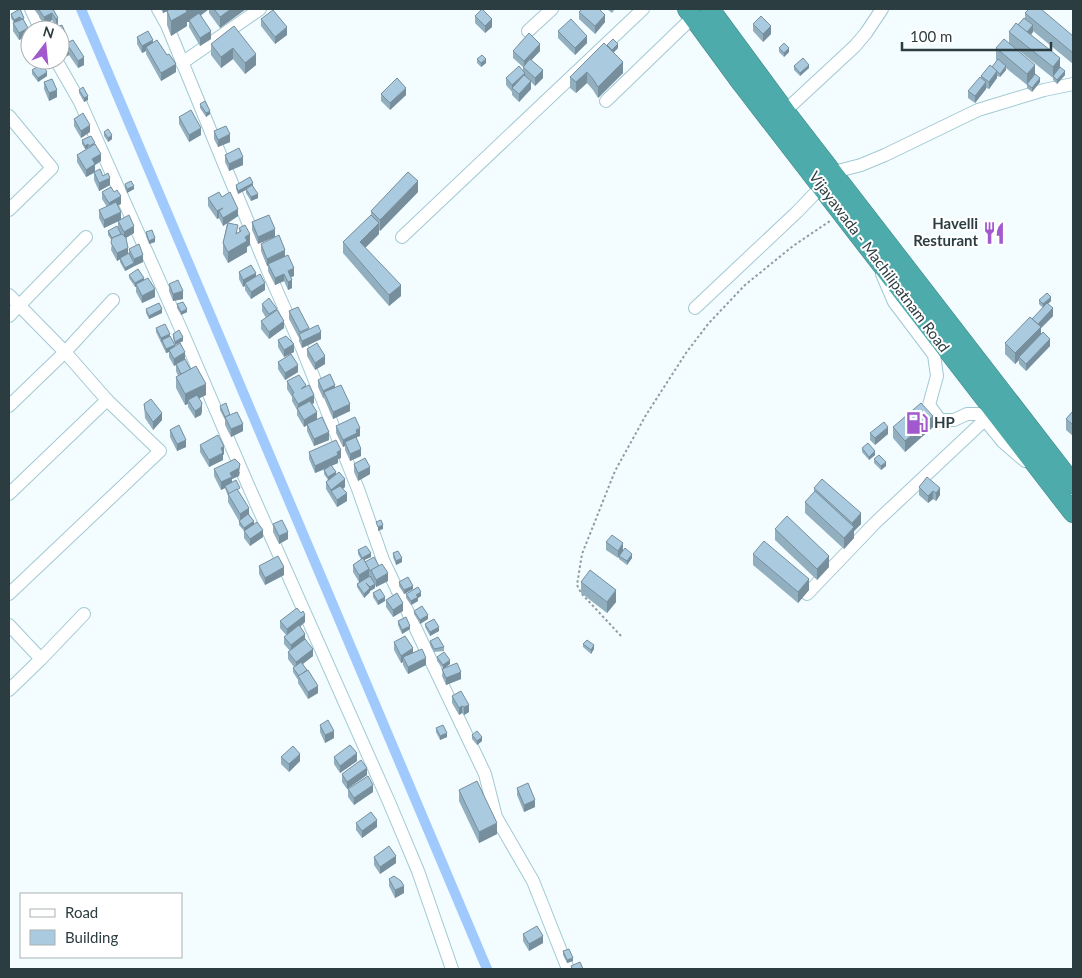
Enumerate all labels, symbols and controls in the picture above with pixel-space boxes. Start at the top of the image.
north arrow [20,20,70,70]
scale bar [902,20,1051,52]
text: N [41,22,56,42]
text: 100 m [910,27,952,45]
street label: Vijayawada - Machilipatnam Road [806,167,954,355]
place label: Havelli Resturant [913,214,978,249]
restaurant icon: Havelli Resturant [981,220,1007,246]
fuel station icon: HP [904,410,930,436]
place label: HP [934,413,955,431]
legend [20,893,182,958]
text: Road [65,903,98,921]
text: Building [65,928,118,946]

